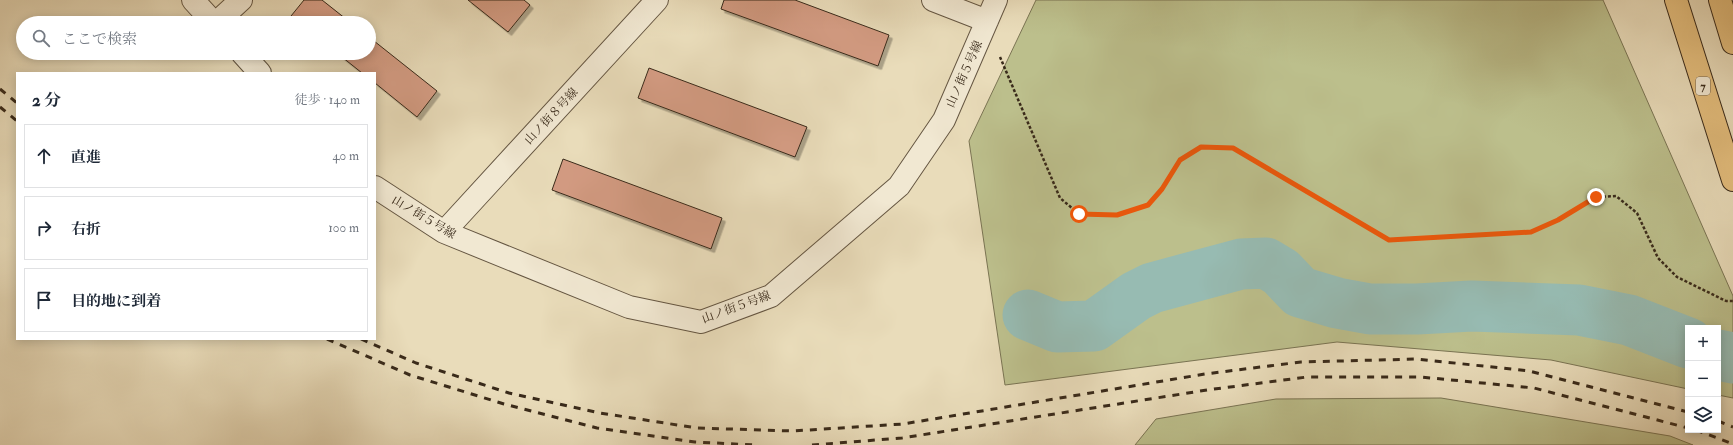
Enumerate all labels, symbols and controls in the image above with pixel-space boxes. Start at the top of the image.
search box [16,16,376,60]
icon: search [30,27,52,49]
text: ここで検索 [62,30,137,49]
street label: 山ノ街５号線 [943,38,986,110]
road number: 7 [1696,77,1710,95]
street label: 山ノ街８号線 [521,85,581,148]
text: 2 分 [32,90,61,111]
text: 徒歩 · 140 m [295,92,360,108]
icon: ahead [33,145,55,167]
text: 直進 [71,148,101,167]
text: 40 m [333,148,359,164]
route end [1587,188,1605,206]
street label: 山ノ街５号線 [389,192,458,242]
route start [1070,205,1088,223]
icon: right [33,217,55,239]
text: 右折 [71,220,101,239]
text: 100 m [328,220,359,236]
street label: 山ノ街５号線 [700,288,773,327]
icon: arrive [33,289,55,311]
text: 目的地に到着 [71,292,161,311]
map controls [1685,325,1721,433]
button: + [1685,325,1721,361]
button: − [1685,361,1721,397]
button: layers [1685,397,1721,433]

